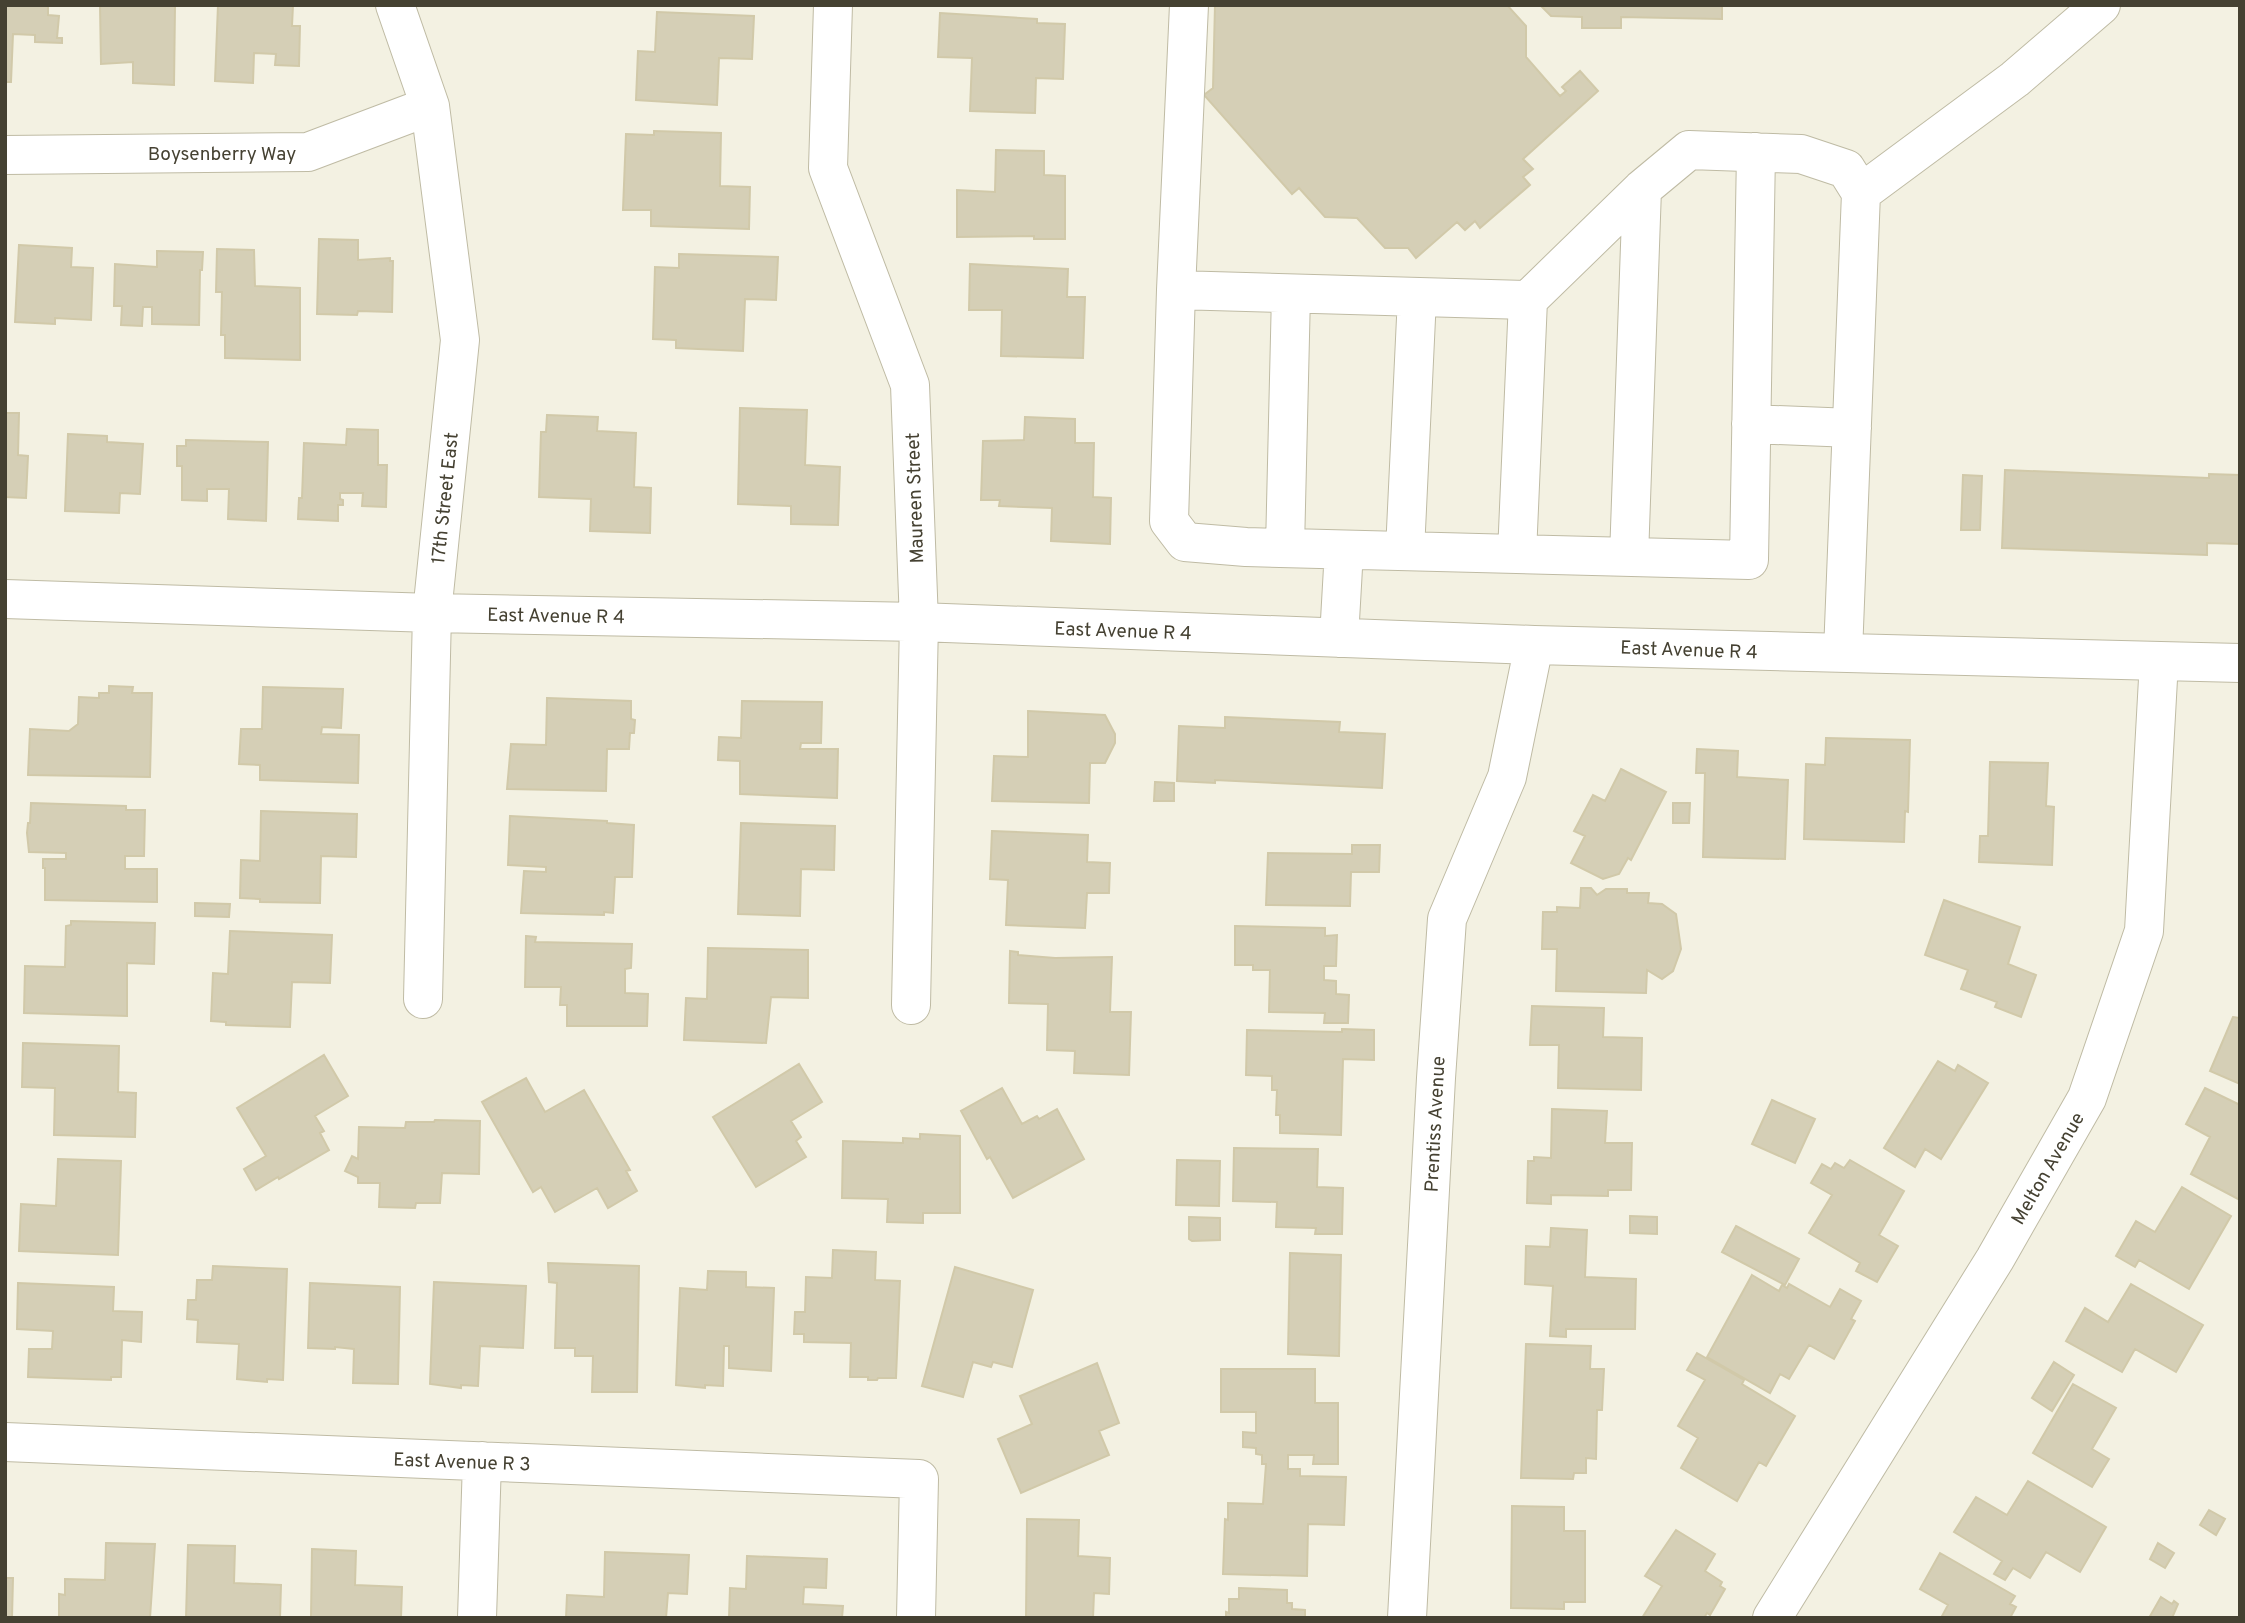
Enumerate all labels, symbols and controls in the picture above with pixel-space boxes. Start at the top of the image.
street label: Boysenberry Way [148,143,296,167]
street label: 17th Street East [427,431,465,565]
street label: Maureen Street [902,432,930,564]
street label: East Avenue R 4 [487,604,625,630]
street label: East Avenue R 4 [1054,618,1192,646]
street label: East Avenue R 4 [1620,637,1758,665]
street label: Prentiss Avenue [1420,1055,1452,1193]
street label: Melton Avenue [2007,1108,2091,1230]
street label: East Avenue R 3 [393,1449,531,1477]

